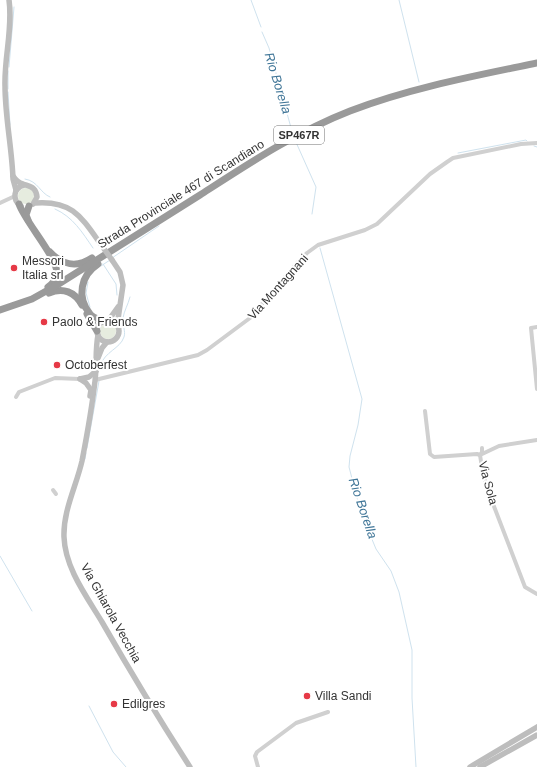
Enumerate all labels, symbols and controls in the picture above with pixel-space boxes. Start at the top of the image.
water label: Rio Borella [262,50,294,116]
road number: SP467R [274,126,324,144]
street label: Strada Provinciale 467 di Scandiano [95,137,267,251]
street label: Via Montagnani [245,251,311,323]
place label: Messori Italia srl [22,254,64,282]
marker: Messori Italia srl [9,263,19,273]
place label: Paolo & Friends [52,315,137,329]
marker: Paolo & Friends [39,317,49,327]
place label: Octoberfest [65,358,128,372]
marker: Octoberfest [52,360,62,370]
street label: Via Sola [475,460,501,507]
water label: Rio Borella [346,475,380,541]
street label: Via Ghiarola Vecchia [78,561,144,665]
place label: Villa Sandi [315,689,371,703]
marker: Villa Sandi [302,691,312,701]
place label: Edilgres [122,697,165,711]
marker: Edilgres [109,699,119,709]

